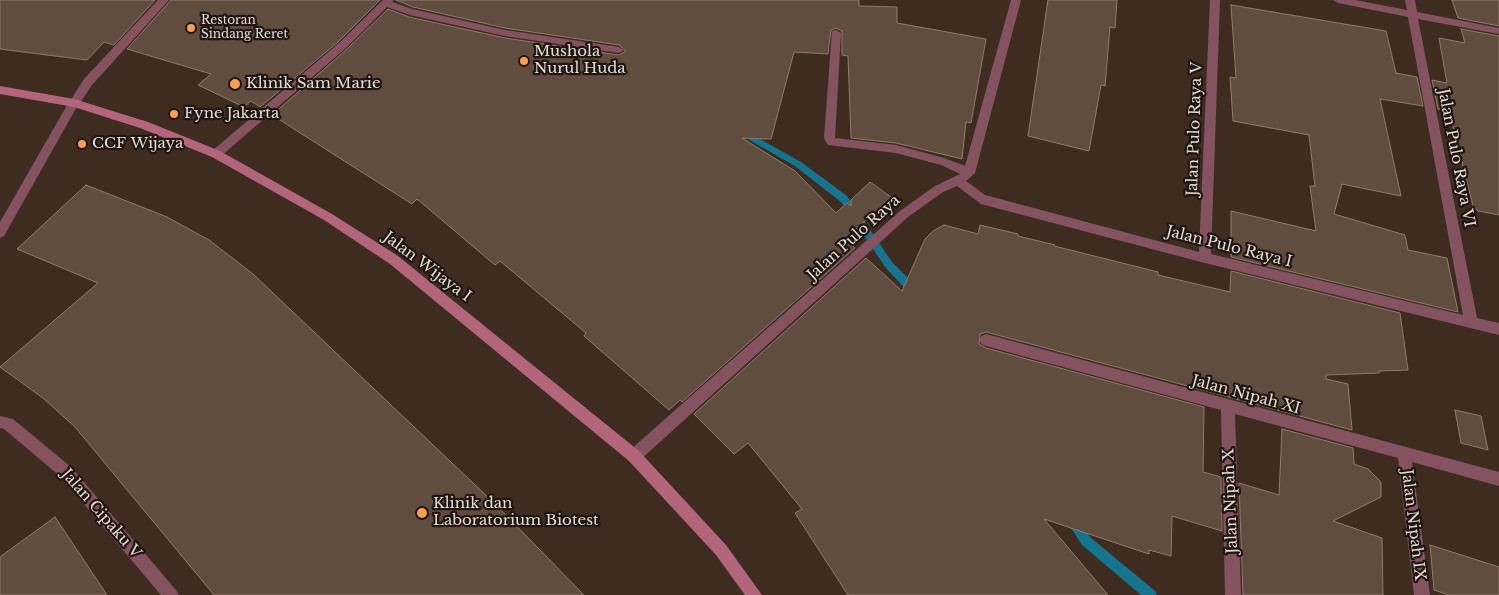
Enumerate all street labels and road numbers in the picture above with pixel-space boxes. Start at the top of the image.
street label: Jalan Pulo Raya V [1184,61,1206,197]
street label: Jalan Pulo Raya VI [1434,87,1478,229]
street label: Jalan Pulo Raya [804,192,904,284]
street label: Jalan Pulo Raya I [1164,223,1294,271]
street label: Jalan Wijaya I [380,228,474,306]
street label: Jalan Nipah XI [1190,372,1302,418]
street label: Jalan Nipah X [1220,448,1242,554]
street label: Jalan Cipaku V [57,466,145,562]
street label: Jalan Nipah IX [1397,469,1429,581]

